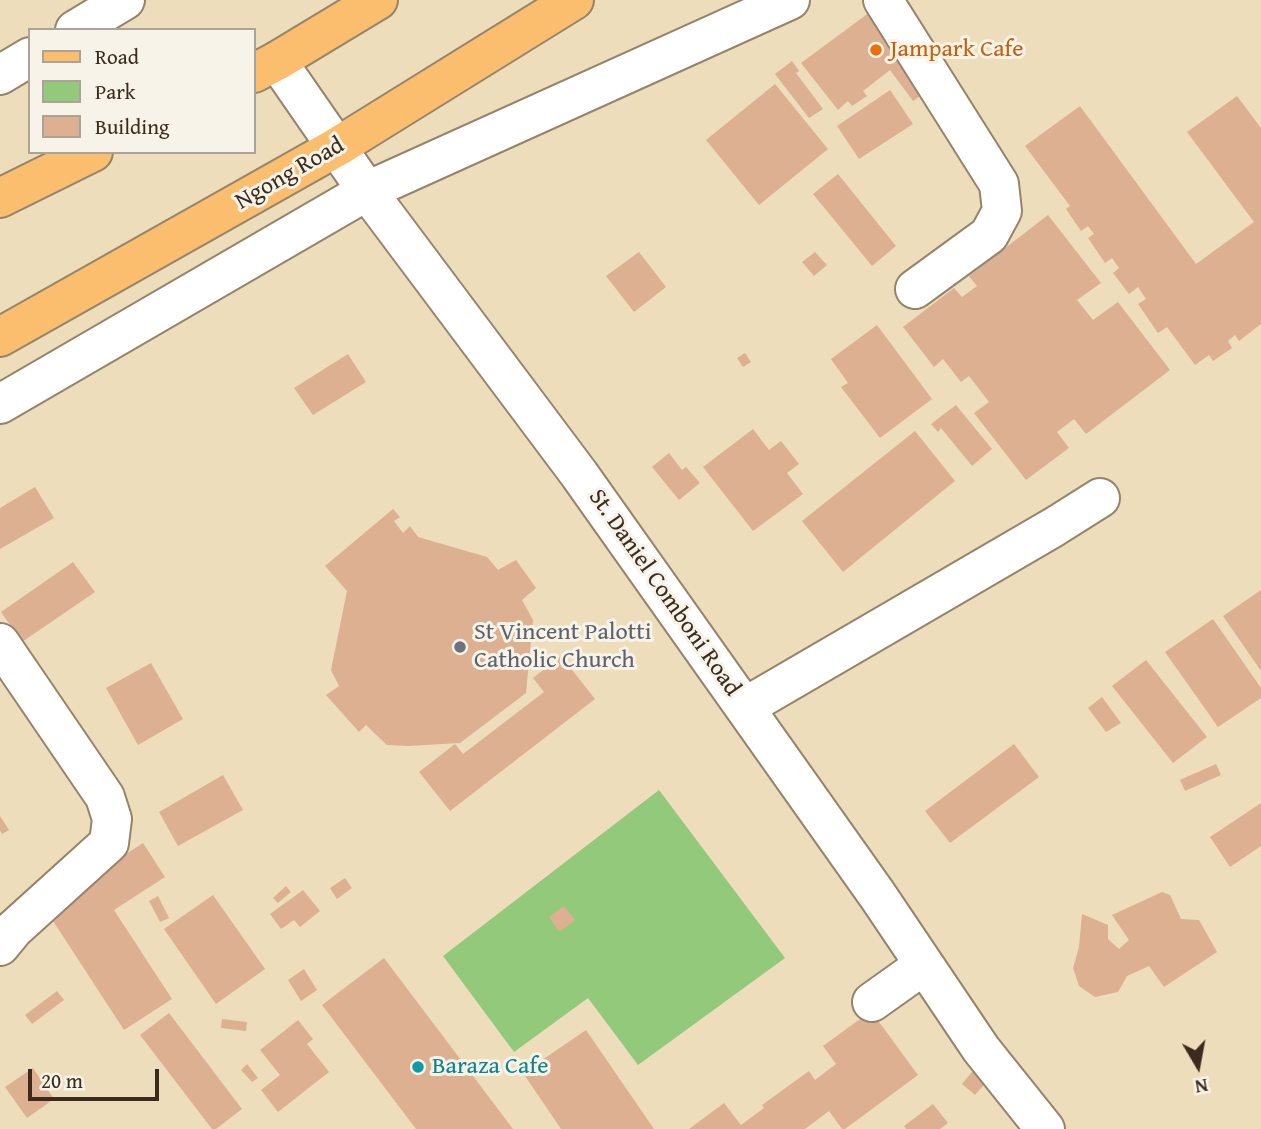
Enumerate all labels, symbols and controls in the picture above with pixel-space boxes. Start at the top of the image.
legend [28,28,256,154]
place label: Jampark Cafe [890,36,1024,64]
text: Road [95,41,139,72]
marker: Jampark Cafe [868,42,884,58]
text: Park [95,76,136,107]
text: Building [95,111,169,142]
street label: Ngong Road [230,131,350,217]
street label: St. Daniel Comboni Road [582,484,746,702]
place label: St Vincent Palotti Catholic Church [474,619,651,675]
marker: St Vincent Palotti Catholic Church [452,639,468,655]
north arrow [1163,1031,1233,1101]
place label: Baraza Cafe [432,1053,548,1081]
scale bar [32,1056,163,1100]
marker: Baraza Cafe [410,1059,426,1075]
text: 20 m [41,1065,83,1096]
text: N [1193,1072,1210,1102]

